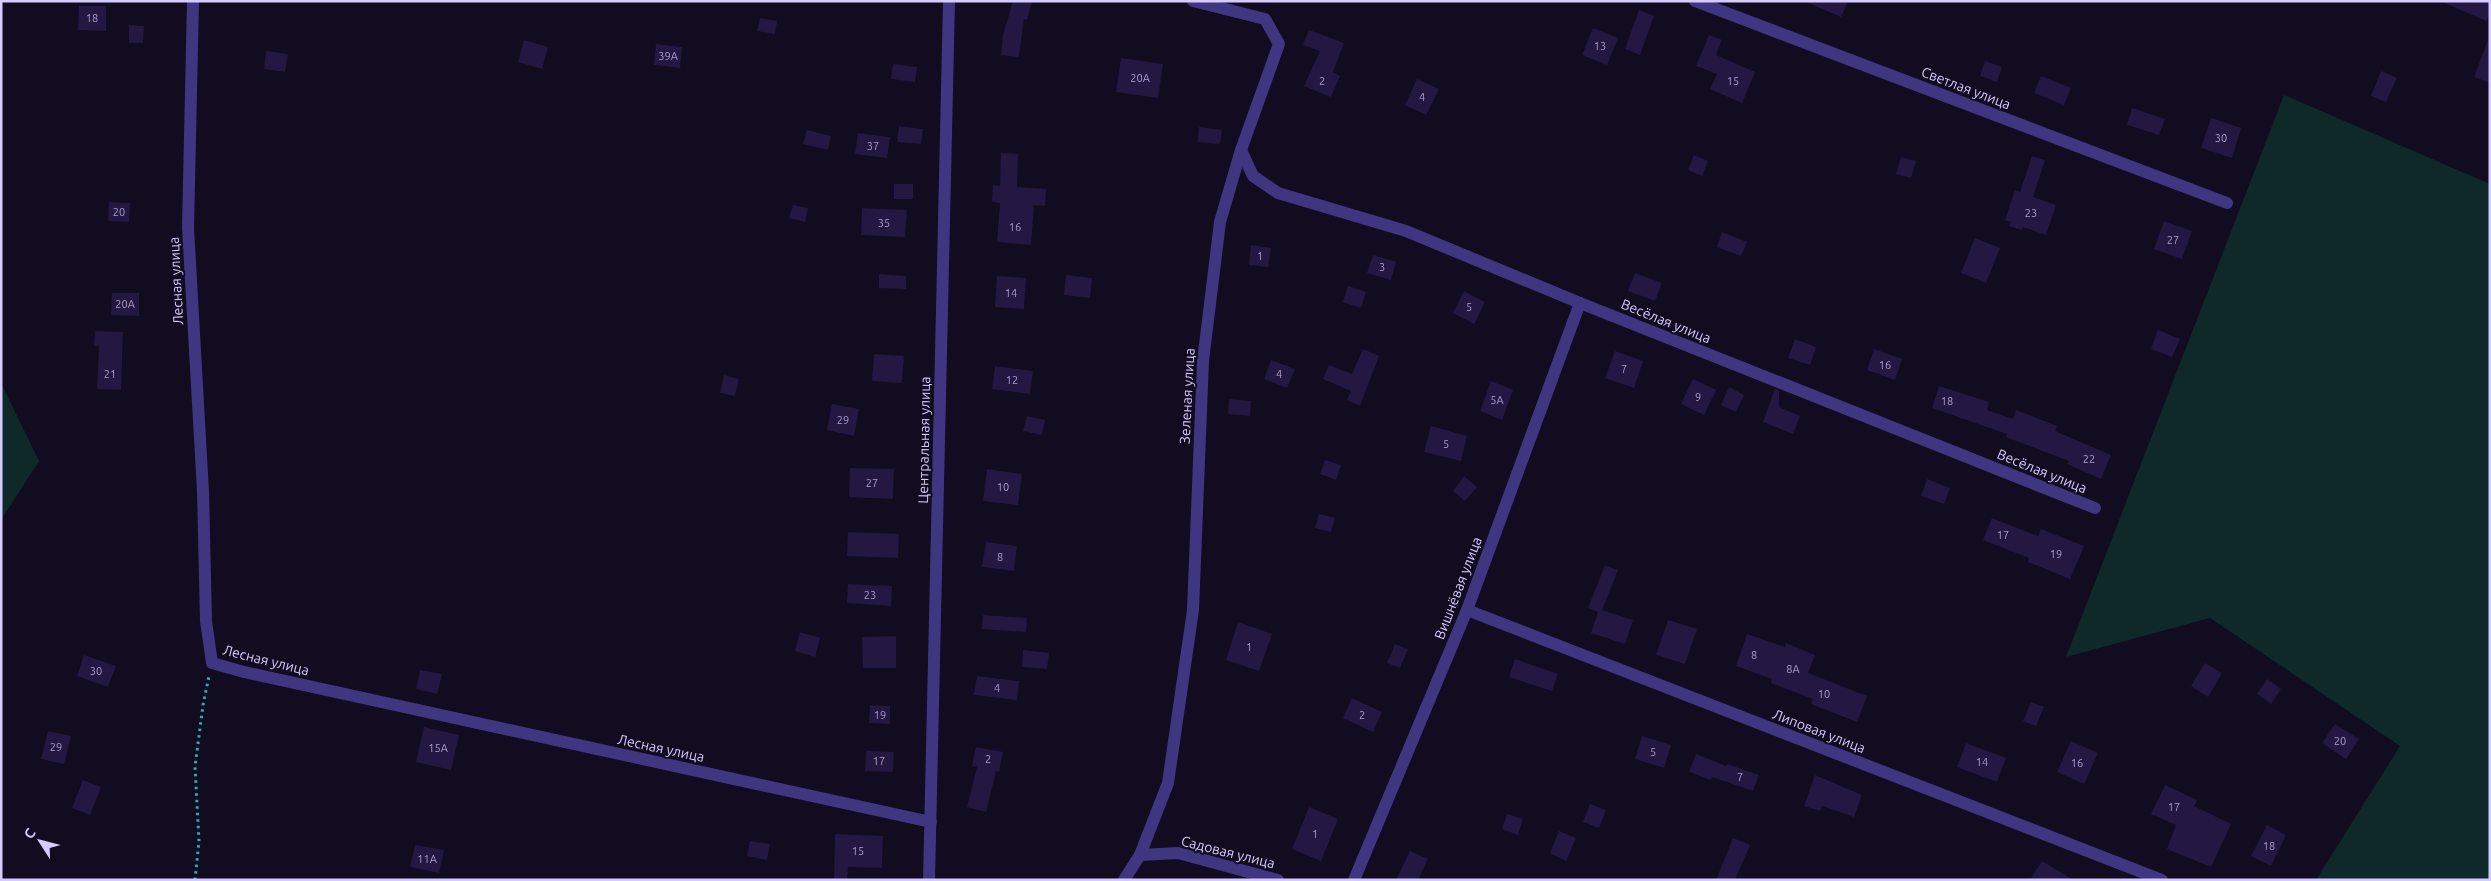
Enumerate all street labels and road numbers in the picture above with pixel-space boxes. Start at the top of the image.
street label: Светлая улица [1919,64,2013,112]
street label: Лесная улица [166,236,186,326]
street label: Весёлая улица [1619,296,1713,346]
street label: Зеленая улица [1177,348,1197,444]
street label: Центральная улица [915,376,933,504]
street label: Весёлая улица [1995,446,2089,496]
street label: Вишнёвая улица [1431,535,1485,641]
street label: Лесная улица [221,642,311,678]
street label: Липовая улица [1770,706,1868,756]
street label: Лесная улица [616,731,706,765]
street label: Садовая улица [1179,833,1277,871]

